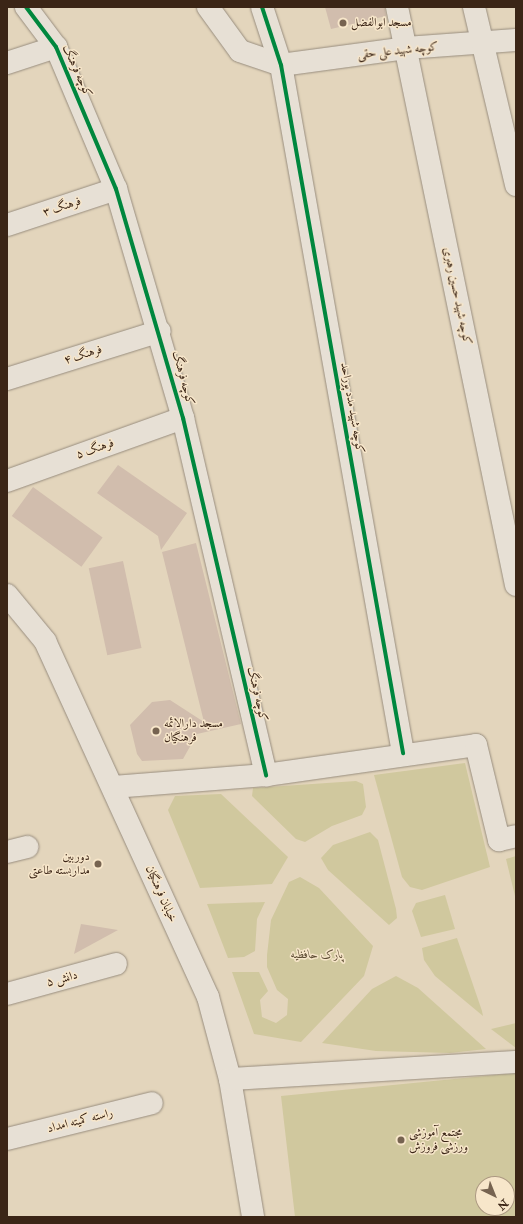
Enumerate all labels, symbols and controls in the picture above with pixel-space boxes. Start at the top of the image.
place label: مسجد ابوالفضل [351,16,412,30]
marker: مسجد ابوالفضل [338,18,348,28]
street label: کوچه شهید علی حقی [357,40,439,62]
street label: کوچه فرهنگ [59,42,95,100]
street label: فرهنگ ۳ [41,194,83,220]
street label: کوچه شهید حسین رهبری [440,246,474,346]
street label: فرهنگ ۴ [62,342,104,368]
street label: کوچه فرهنگ [169,349,197,407]
street label: کوچه شهید مدد پوراحد [337,361,367,455]
street label: فرهنگ ۵ [74,436,116,462]
street label: کوچه فرهنگ [244,665,270,723]
place label: مسجد دارالائمه فرهنگیان [164,717,223,745]
marker: مسجد دارالائمه فرهنگیان [151,726,161,736]
place label: دوربین مداربسته طاعتی [29,850,90,878]
marker: دوربین مداربسته طاعتی [93,859,103,869]
street label: خیابان فرهنگیان [142,863,180,925]
park label: پارک حافظیه [291,948,343,962]
street label: دانش ۵ [45,968,79,990]
street label: راسته کمیته امداد [46,1106,114,1136]
place label: مجتمع آموزشی ورزشی فروزش [409,1126,468,1154]
marker: مجتمع آموزشی ورزشی فروزش [396,1135,406,1145]
north arrow [475,1176,515,1216]
text: N [495,1196,511,1213]

